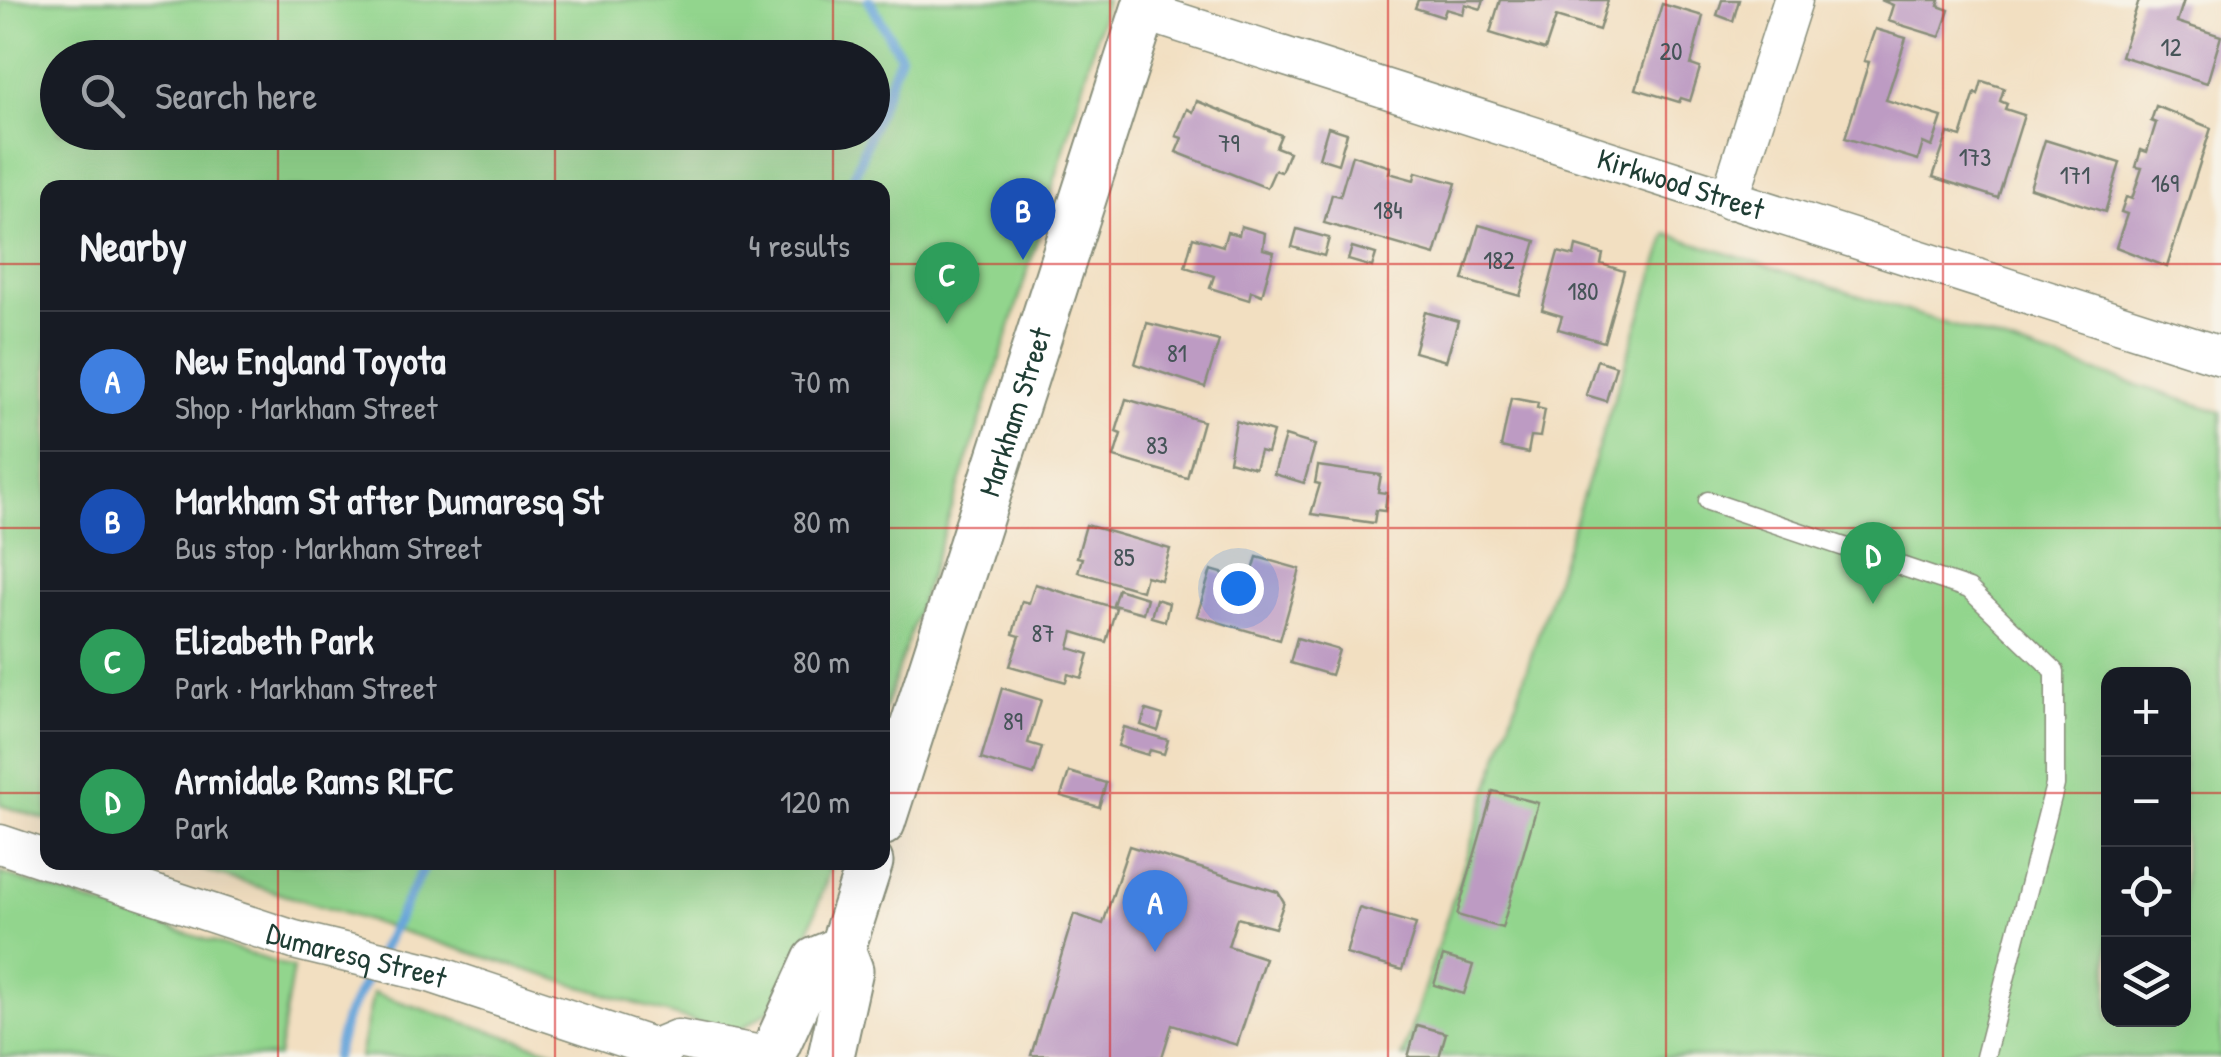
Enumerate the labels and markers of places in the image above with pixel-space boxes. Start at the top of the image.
pin: B [990,178,1056,260]
pin: C [914,242,980,324]
pin: D [1840,522,1906,604]
pin: A [1122,870,1188,952]

